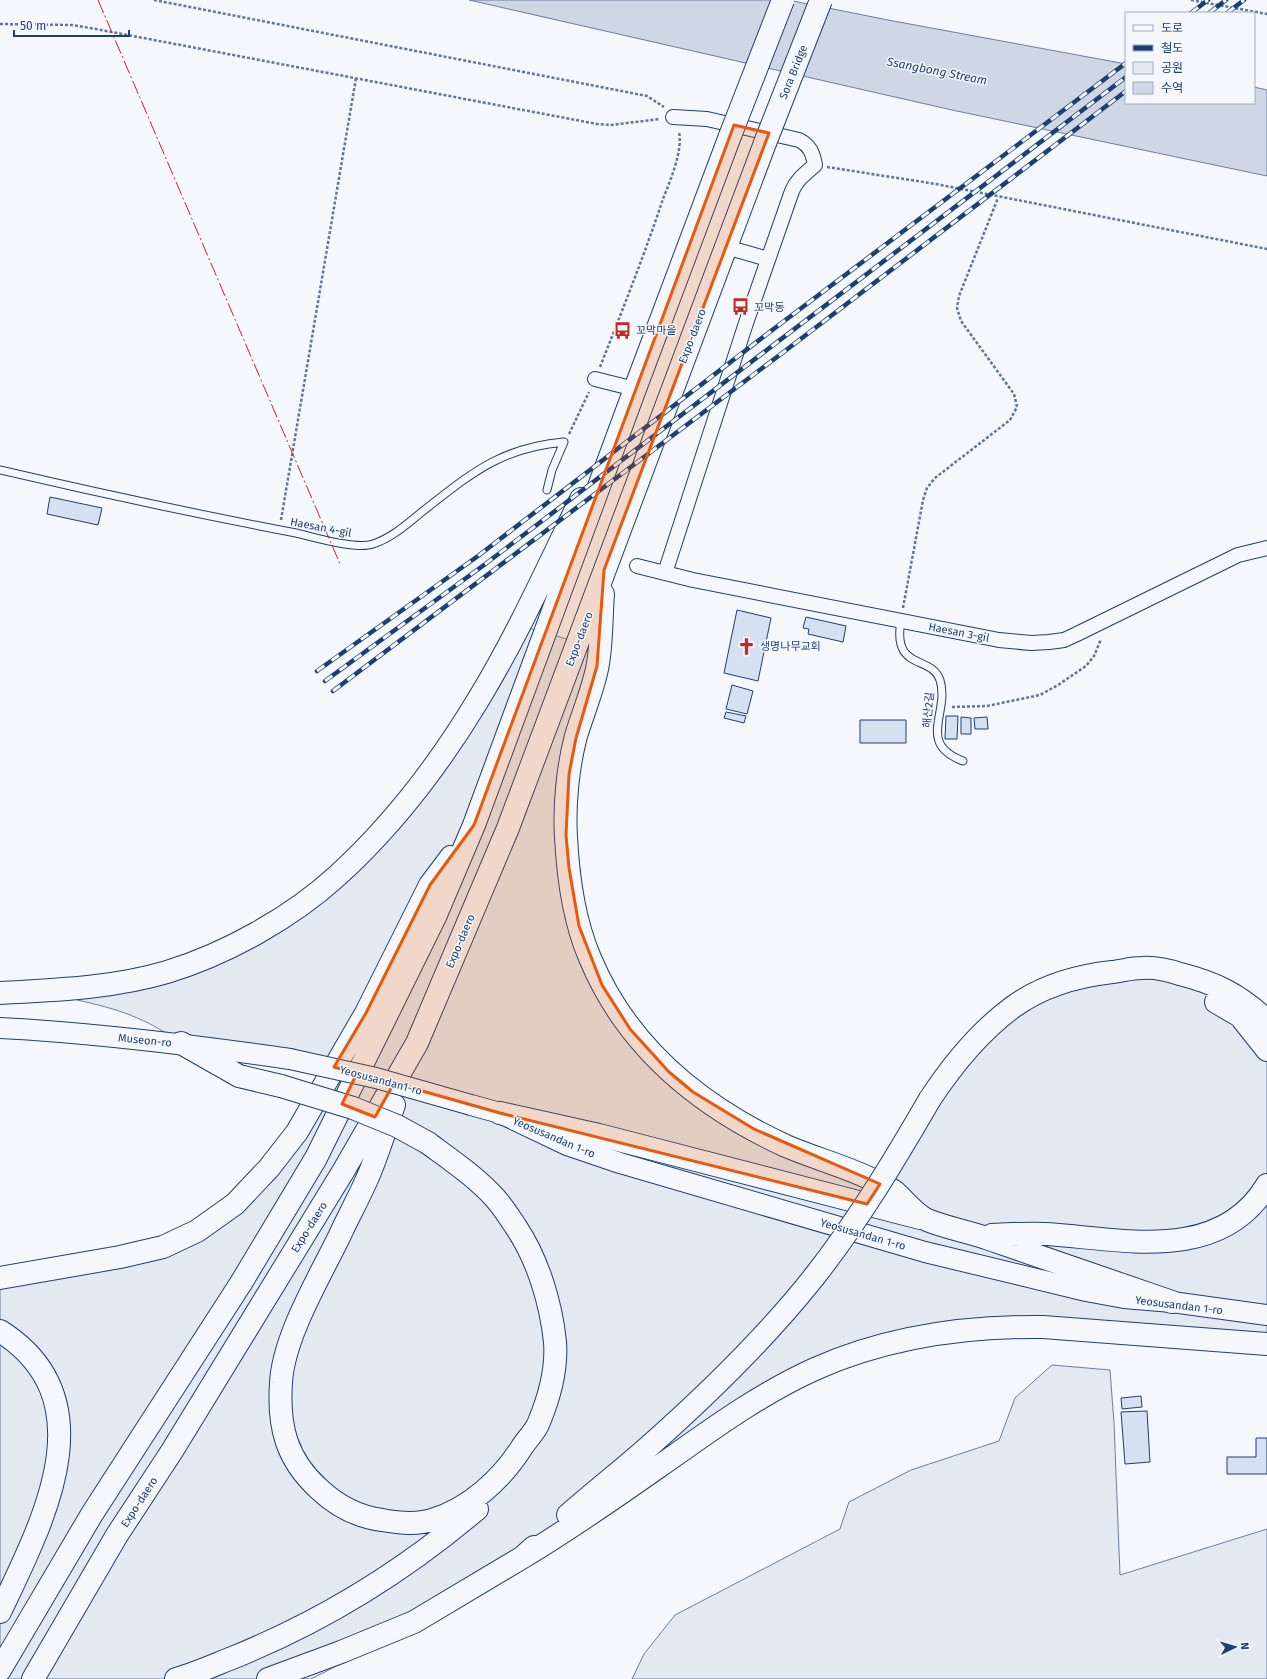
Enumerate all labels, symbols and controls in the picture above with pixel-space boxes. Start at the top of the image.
scale bar [14,12,129,38]
legend [1125,12,1255,104]
text: 50 m [20,19,46,33]
text: 도로 [1161,21,1183,35]
text: 철도 [1161,41,1183,55]
street label: Sora Bridge [777,43,810,101]
water label: Ssangbong Stream [885,54,988,88]
text: 공원 [1161,61,1183,75]
text: 수역 [1161,81,1183,95]
bus stop icon: 꼬막동 [731,297,751,317]
place label: 꼬막동 [754,301,784,314]
street label: Expo-daero [676,307,709,365]
bus stop icon: 꼬막마을 [613,320,633,340]
place label: 꼬막마을 [636,324,676,337]
street label: Haesan 4-gil [289,515,353,540]
street label: Expo-daero [563,610,596,668]
street label: Haesan 3-gil [927,620,990,645]
church icon: 생명나무교회 [737,636,757,656]
place label: 생명나무교회 [760,640,821,653]
street label: 해산2길 [920,692,937,728]
street label: Expo-daero [443,912,478,970]
street label: Museon-ro [118,1031,172,1050]
street label: Yeosusandan1-ro [338,1063,424,1098]
street label: Yeosusandan 1-ro [511,1114,597,1161]
street label: Expo-daero [289,1199,330,1255]
street label: Yeosusandan 1-ro [819,1216,907,1253]
street label: Yeosusandan 1-ro [1134,1294,1224,1317]
street label: Expo-daero [118,1475,161,1530]
north arrow [1215,1627,1255,1667]
text: N [1238,1642,1251,1650]

